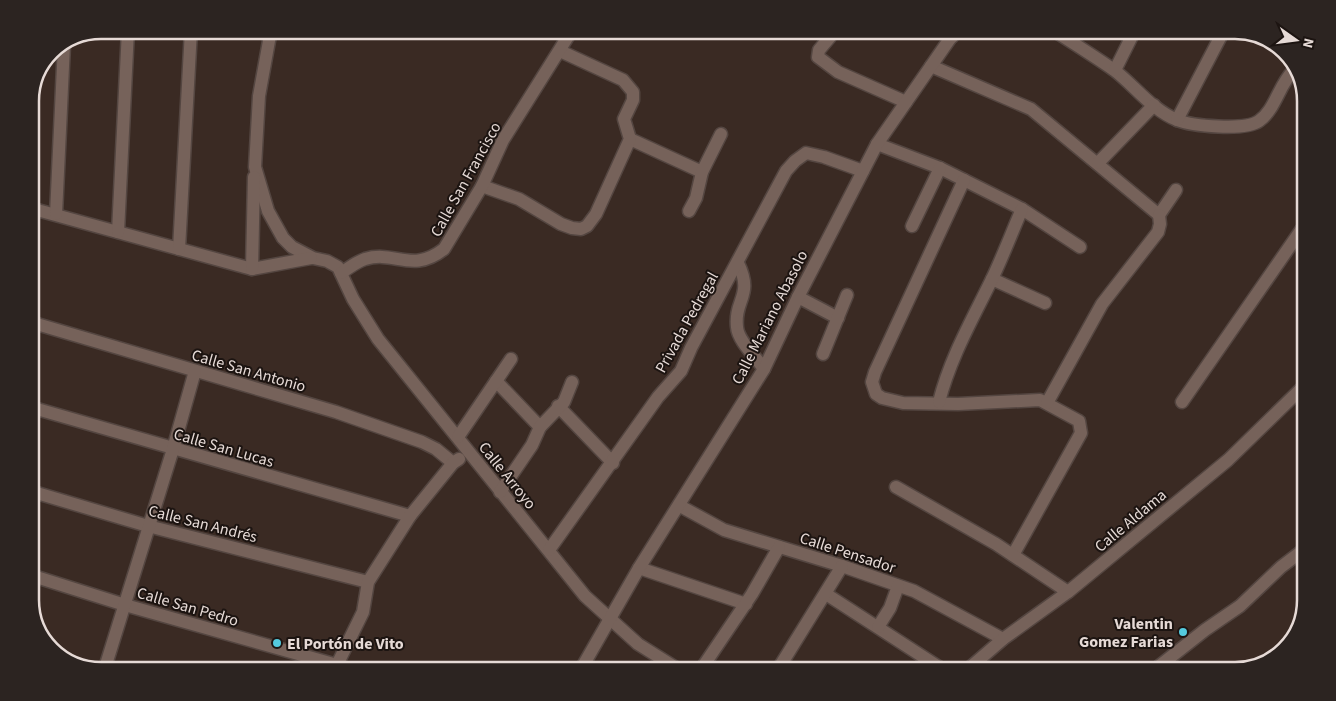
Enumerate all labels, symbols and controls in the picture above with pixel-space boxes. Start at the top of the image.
north arrow [1271,15,1321,65]
text: N [1297,36,1318,50]
street label: Calle San Francisco [425,118,507,241]
street label: Calle Mariano Abasolo [727,247,813,388]
street label: Privada Pedregal [650,268,724,377]
street label: Calle San Antonio [189,344,308,398]
street label: Calle San Lucas [171,423,277,473]
street label: Calle Arroyo [473,437,541,514]
street label: Calle Aldama [1090,484,1171,557]
street label: Calle San Andrés [146,500,260,548]
street label: Calle Pensador [797,527,899,579]
street label: Calle San Pedro [134,582,241,632]
place label: Valentin Gomez Farias [1079,613,1173,653]
marker: Valentin Gomez Farias [1177,626,1189,638]
place label: El Portón de Vito [287,633,404,655]
marker: El Portón de Vito [271,637,283,649]

